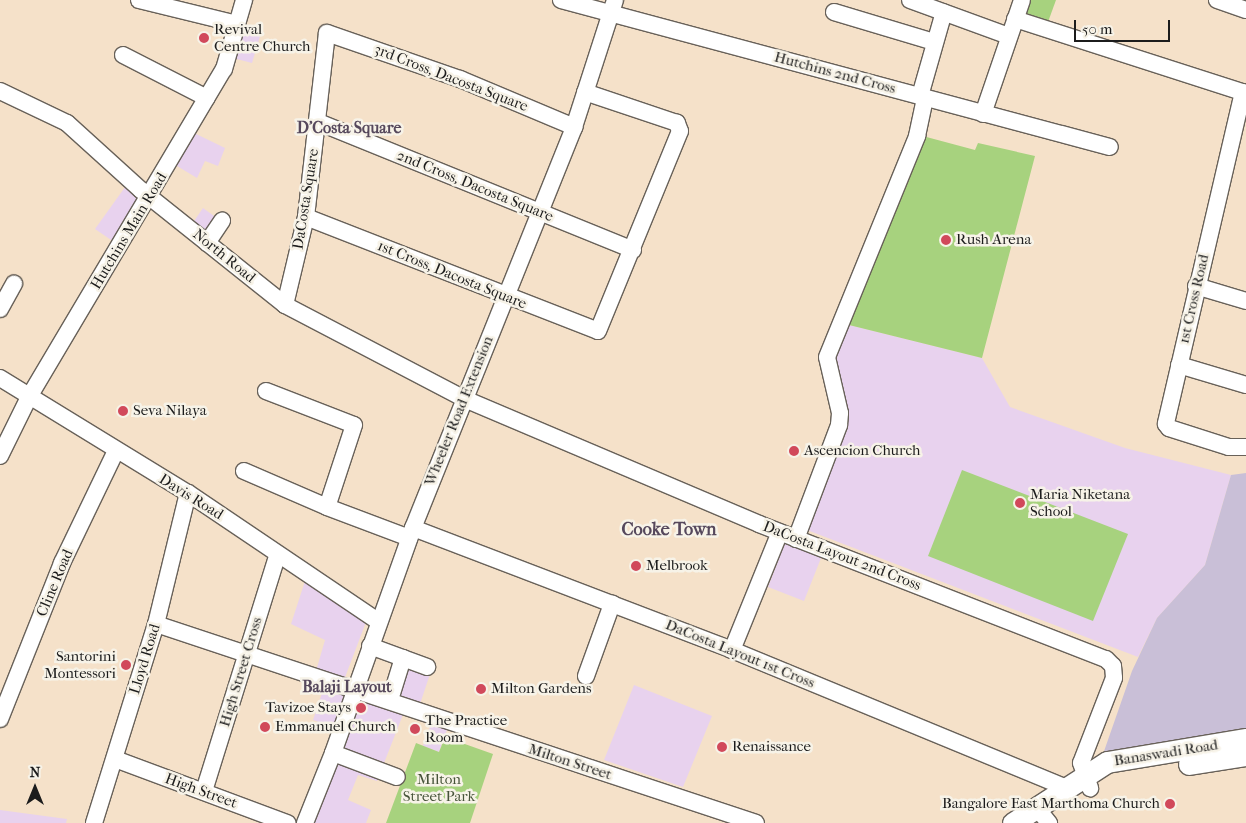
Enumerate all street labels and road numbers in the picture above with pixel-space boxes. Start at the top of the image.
street label: 3rd Cross, Dacosta Square [372,40,530,116]
street label: Hutchins 2nd Cross [772,48,898,98]
street label: 2nd Cross, Dacosta Square [394,146,556,226]
street label: DaCosta Square [289,147,323,251]
street label: Hutchins Main Road [87,169,171,293]
street label: North Road [189,225,259,287]
street label: 1st Cross, Dacosta Square [375,237,529,313]
street label: 1st Cross Road [1175,253,1213,345]
street label: Wheeler Road Extension [421,333,497,489]
street label: Davis Road [156,470,226,524]
street label: DaCosta Layout 2nd Cross [760,518,924,594]
street label: Cline Road [33,547,77,619]
street label: High Street Cross [216,615,266,729]
street label: DaCosta Layout 1st Cross [663,616,817,692]
street label: Lloyd Road [126,622,164,696]
street label: Banaswadi Road [1113,736,1219,770]
street label: Milton Street [526,740,614,784]
street label: High Street [162,770,240,812]

